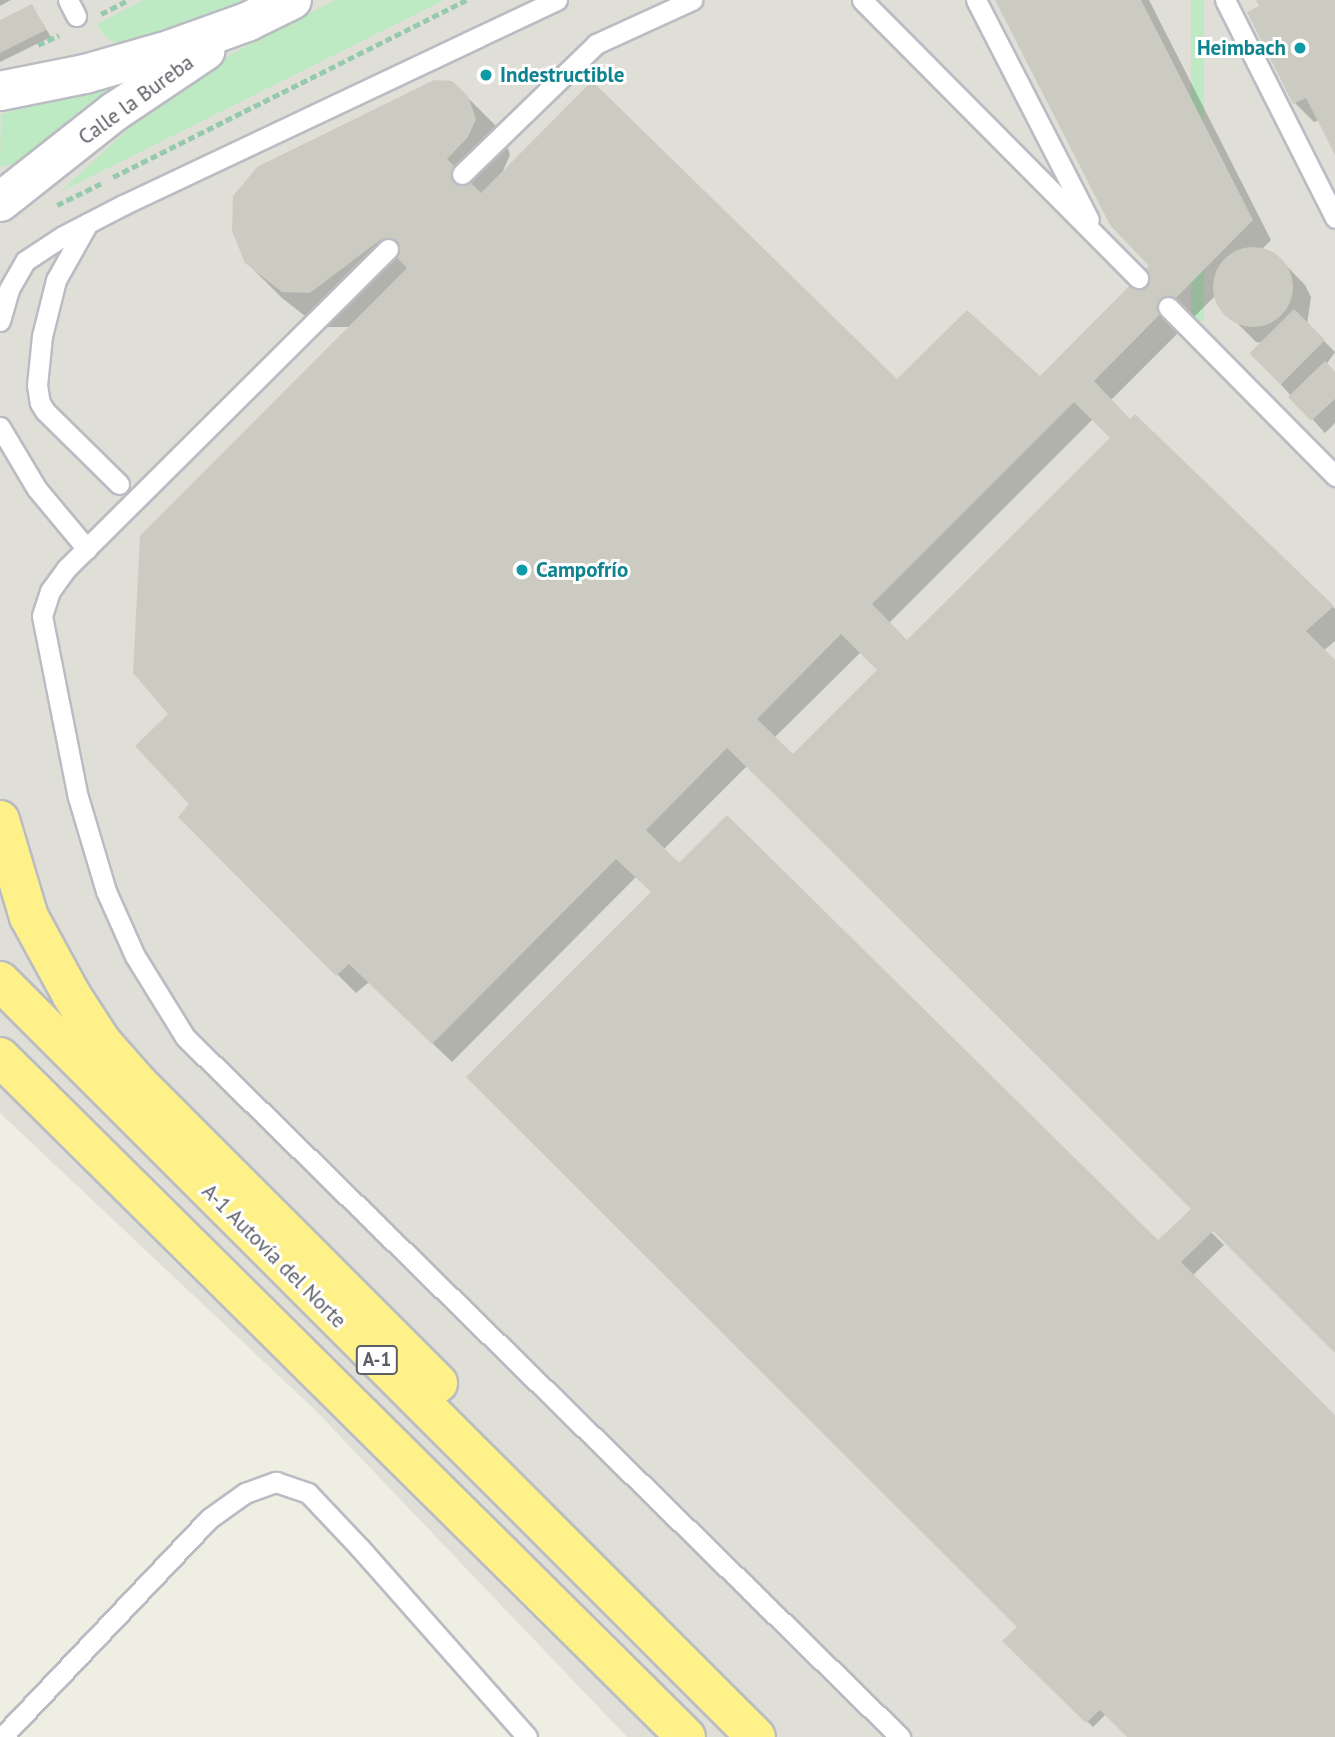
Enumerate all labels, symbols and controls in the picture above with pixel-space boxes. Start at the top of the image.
place label: Heimbach [1197,35,1286,61]
marker: Heimbach [1292,40,1308,56]
street label: Calle la Bureba [74,50,198,150]
place label: Indestructible [500,62,624,88]
marker: Indestructible [478,67,494,83]
place label: Campofrío [536,557,628,583]
marker: Campofrío [514,562,530,578]
street label: A-1 Autovía del Norte [197,1179,351,1333]
road number: A-1 [354,1344,400,1376]

